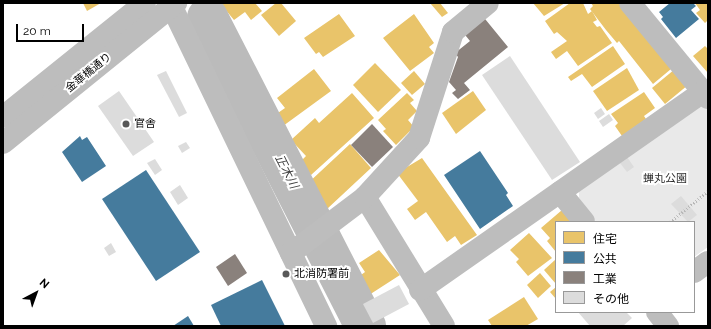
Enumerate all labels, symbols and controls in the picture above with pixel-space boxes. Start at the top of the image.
scale bar [18,16,86,42]
text: 20 m [23,24,51,38]
street label: 金華橋通り [63,51,115,95]
place label: 官舎 [134,117,156,131]
marker: 官舎 [121,119,131,129]
water label: 正木川 [271,153,301,191]
park label: 蝉丸公園 [643,172,687,186]
legend [555,221,695,313]
text: 住宅 [593,232,617,246]
text: 公共 [593,252,617,266]
place label: 北消防署前 [294,267,349,281]
marker: 北消防署前 [281,269,291,279]
text: 工業 [593,272,617,286]
north arrow [16,273,56,313]
text: N [37,276,52,291]
text: その他 [593,292,629,306]

